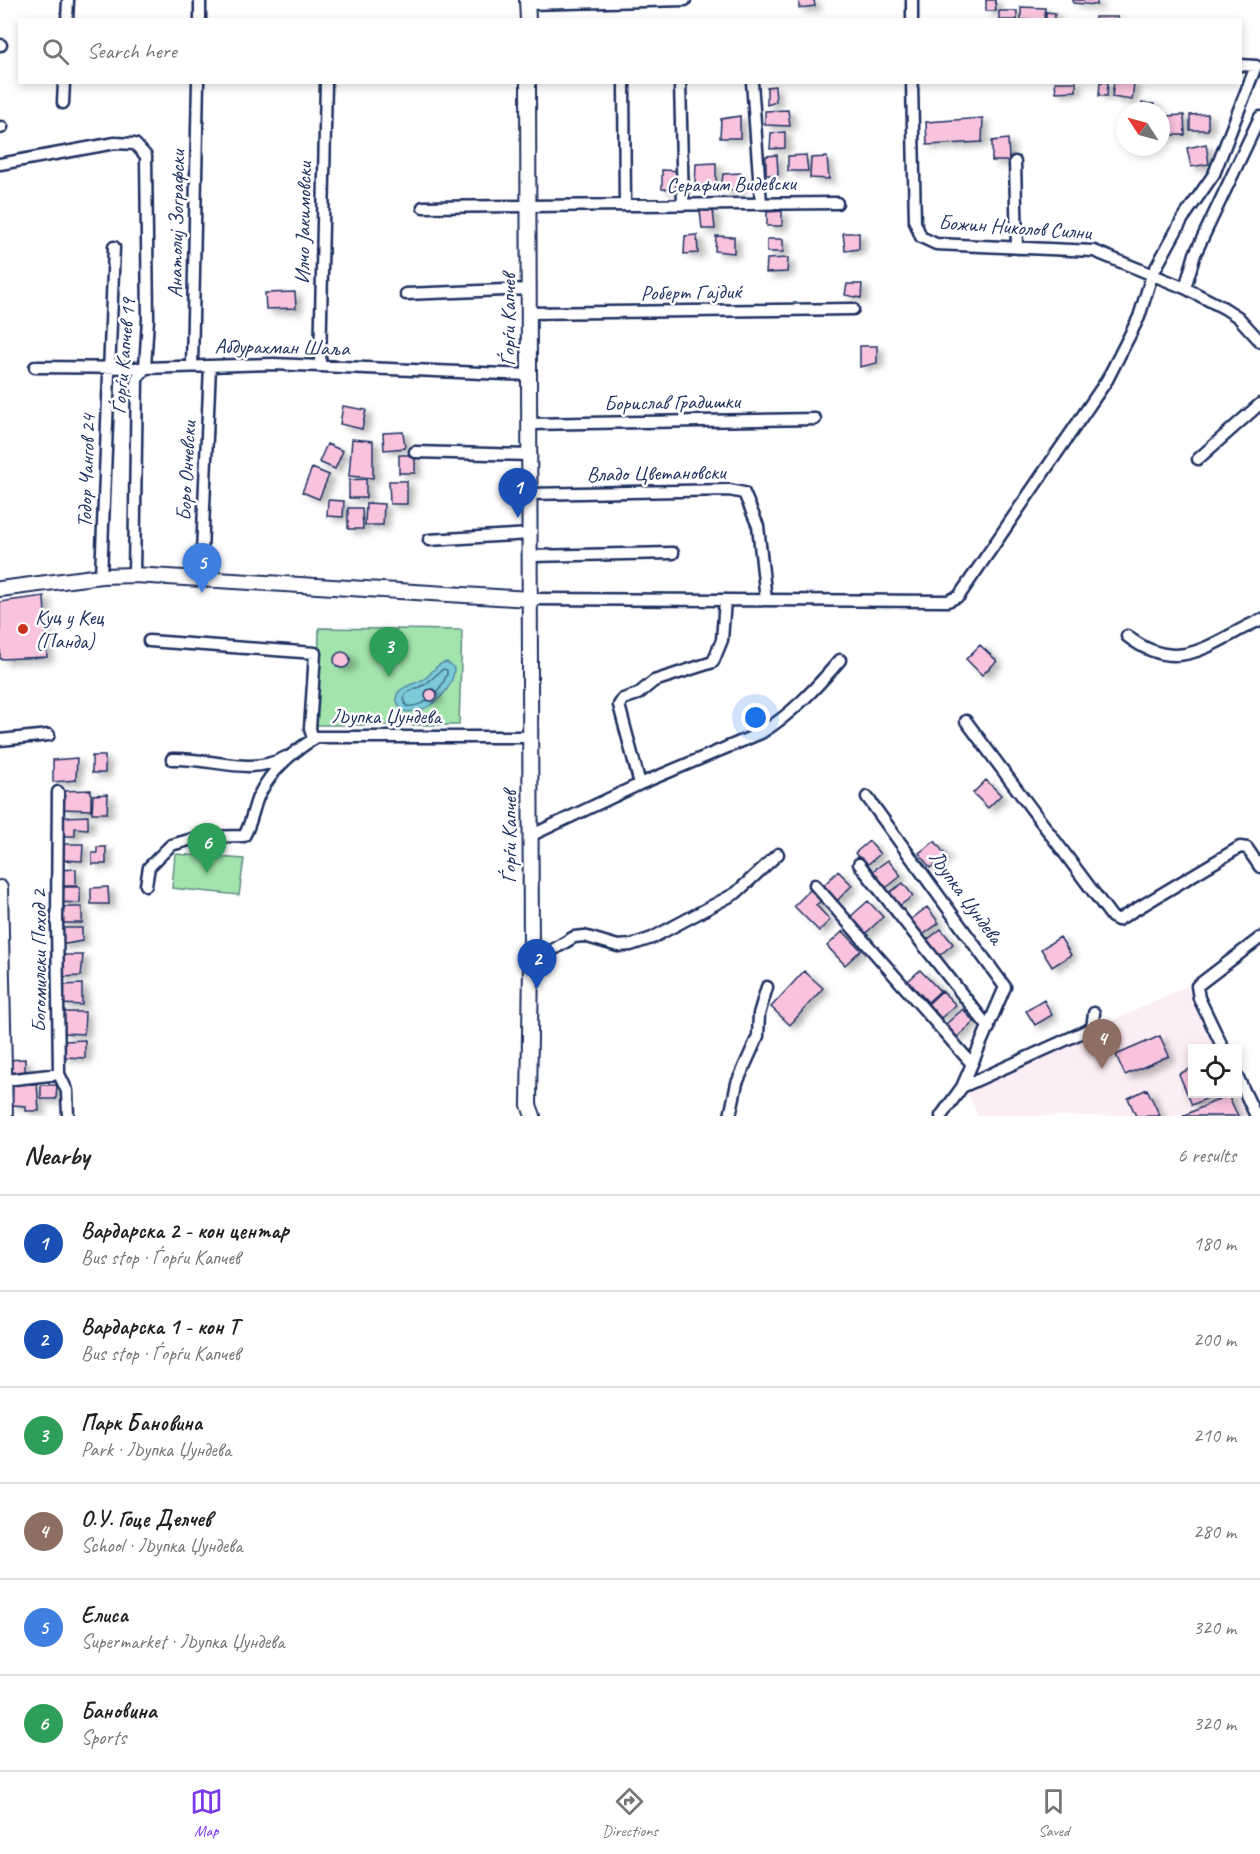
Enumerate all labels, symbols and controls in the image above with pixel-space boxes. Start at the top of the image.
search box [18,18,1242,84]
icon: search [39,35,72,68]
text: Search here [87,37,177,65]
north arrow [1116,102,1170,156]
street label: Анатолиј Зографски [162,147,190,298]
street label: Илчо Јакимовски [289,160,317,284]
street label: Серафим Видевски [666,170,798,198]
street label: Божин Николов Силни [938,209,1093,245]
street label: Ѓорѓи Капчев [495,269,521,366]
street label: Роберт Гајдиќ [640,278,743,306]
street label: Ѓорѓи Капчев 19 [105,295,141,415]
street label: Абдурахман Шаља [214,333,352,361]
street label: Борислав Градишки [604,388,743,416]
street label: Тодор Чангов 24 [71,411,101,528]
street label: Боро Ончевски [170,419,202,522]
street label: Владо Цветановски [586,459,728,487]
pin: 1 [498,468,538,518]
pin: 5 [182,544,222,593]
place label: Куц у Кец (Панда) [35,604,104,654]
marker: Куц у Кец (Панда) [16,622,30,636]
pin: 3 [370,628,408,677]
street label: Љупка Џундева [331,703,444,729]
your location [741,703,770,732]
street label: Ѓорѓи Капчев [496,786,522,883]
pin: 6 [188,824,226,873]
street label: Љупка Џундева [923,845,1010,951]
street label: Богомилски Поход 2 [26,888,52,1033]
pin: 2 [518,940,556,989]
pin: 4 [1082,1020,1122,1069]
map controls [1188,1044,1242,1098]
button: locate [1188,1044,1242,1098]
text: Nearby [24,1139,89,1172]
text: 6 results [1177,1143,1236,1168]
text: Вардарска 2 - кон центар [81,1217,289,1245]
text: 1 [39,1231,48,1256]
text: 180 m [1193,1231,1236,1256]
text: Bus stop · Ѓорѓи Капчев [81,1245,240,1270]
text: Вардарска 1 - кон Т [81,1313,239,1341]
text: 2 [39,1327,48,1352]
text: 200 m [1193,1327,1236,1352]
text: Bus stop · Ѓорѓи Капчев [81,1341,240,1366]
text: Парк Бановина [81,1409,202,1437]
text: 3 [39,1423,48,1448]
text: 210 m [1193,1423,1236,1448]
text: Park · Љупка Џундева [81,1437,231,1462]
text: О.У. Гоце Делчев [81,1505,211,1533]
text: 4 [39,1519,48,1544]
text: 280 m [1193,1519,1236,1544]
text: School · Љупка Џундева [81,1533,242,1558]
text: Елиса [81,1601,128,1629]
text: 5 [39,1615,48,1640]
text: 320 m [1193,1615,1236,1640]
text: Supermarket · Љупка Џундева [81,1629,284,1654]
text: Бановина [81,1697,157,1725]
text: 6 [39,1711,48,1736]
text: 320 m [1193,1711,1236,1736]
text: Sports [81,1725,126,1750]
tab: Map [190,1785,223,1841]
tab: Directions [602,1785,658,1841]
tab: Saved [1037,1785,1070,1841]

